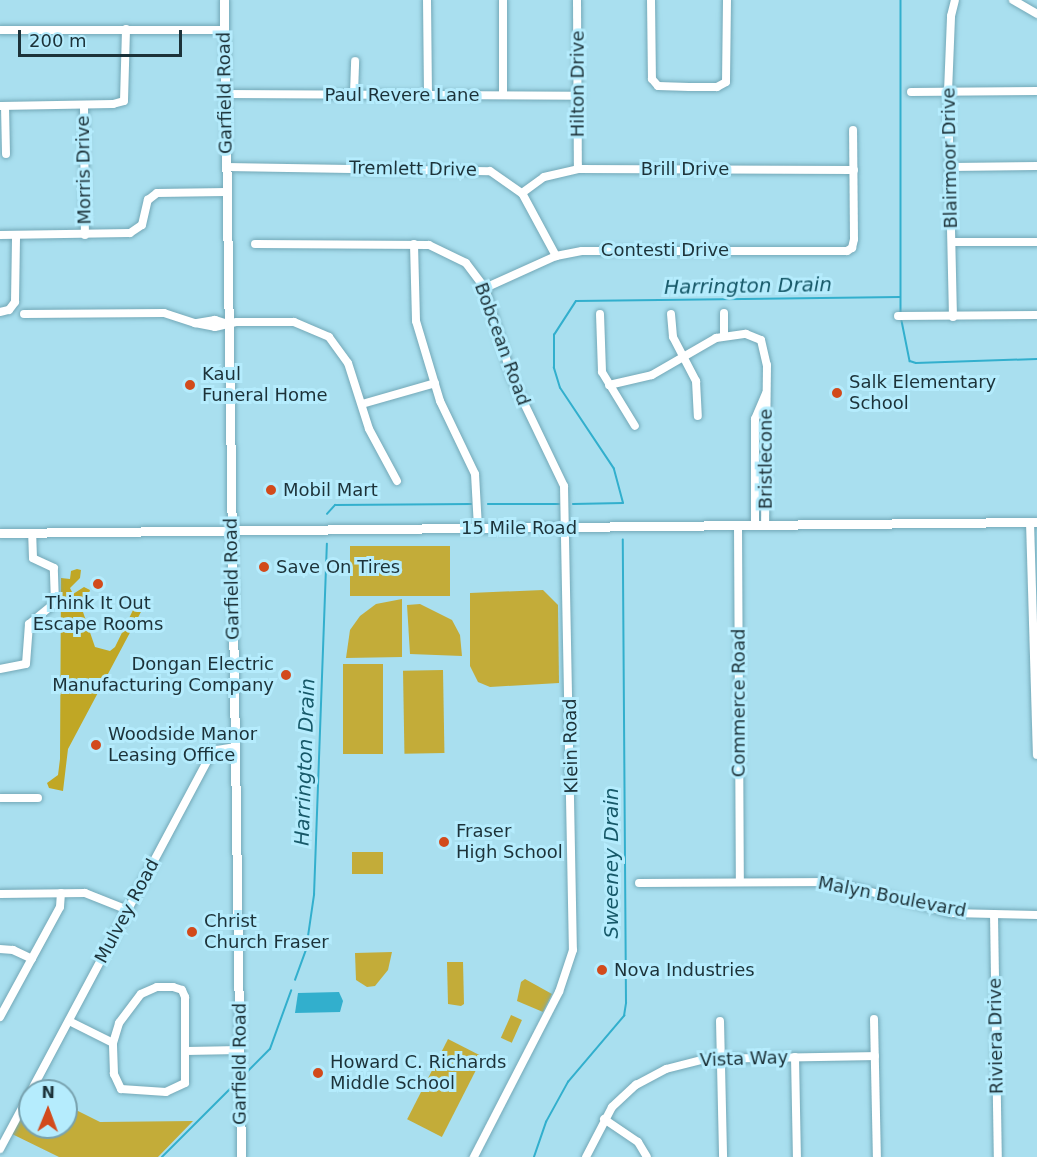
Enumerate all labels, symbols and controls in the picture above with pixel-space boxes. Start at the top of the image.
scale bar [21,18,184,56]
text: 200 m [29,30,87,51]
street label: Hilton Drive [567,31,589,137]
street label: Garfield Road [213,32,237,154]
street label: Paul Revere Lane [324,84,480,106]
street label: Blairmoor Drive [938,87,962,229]
street label: Morris Drive [72,115,96,225]
street label: Tremlett Drive [349,157,477,181]
street label: Brill Drive [641,158,729,180]
street label: Contesti Drive [601,239,729,261]
water label: Harrington Drain [664,273,832,299]
street label: Bobcean Road [470,280,534,408]
place label: Kaul Funeral Home [202,364,328,406]
place label: Salk Elementary School [849,372,996,415]
marker: Kaul Funeral Home [183,378,197,392]
marker: Salk Elementary School [830,386,844,400]
street label: Bristlecone [755,409,777,509]
place label: Mobil Mart [283,479,378,501]
marker: Mobil Mart [264,483,278,497]
street label: 15 Mile Road [461,517,577,539]
street label: Garfield Road [220,518,244,640]
place label: Save On Tires [276,556,400,578]
marker: Save On Tires [257,560,271,574]
marker: Think It Out Escape Rooms [91,577,105,591]
place label: Think It Out Escape Rooms [33,593,163,636]
street label: Commerce Road [728,629,750,777]
place label: Dongan Electric Manufacturing Company [52,654,274,696]
marker: Dongan Electric Manufacturing Company [279,668,293,682]
water label: Harrington Drain [290,678,320,846]
street label: Klein Road [559,698,583,794]
place label: Woodside Manor Leasing Office [108,724,257,766]
marker: Woodside Manor Leasing Office [89,738,103,752]
water label: Sweeney Drain [599,788,623,938]
place label: Fraser High School [456,821,563,864]
marker: Fraser High School [437,835,451,849]
street label: Mulvey Road [90,855,164,967]
street label: Malyn Boulevard [816,872,968,922]
place label: Christ Church Fraser [204,911,329,954]
marker: Christ Church Fraser [185,925,199,939]
place label: Nova Industries [614,959,755,981]
marker: Nova Industries [595,963,609,977]
street label: Riviera Drive [984,978,1008,1094]
street label: Garfield Road [229,1003,251,1125]
street label: Vista Way [699,1047,789,1071]
place label: Howard C. Richards Middle School [330,1052,506,1094]
marker: Howard C. Richards Middle School [311,1066,325,1080]
north arrow [18,1079,78,1139]
text: N [41,1083,55,1102]

